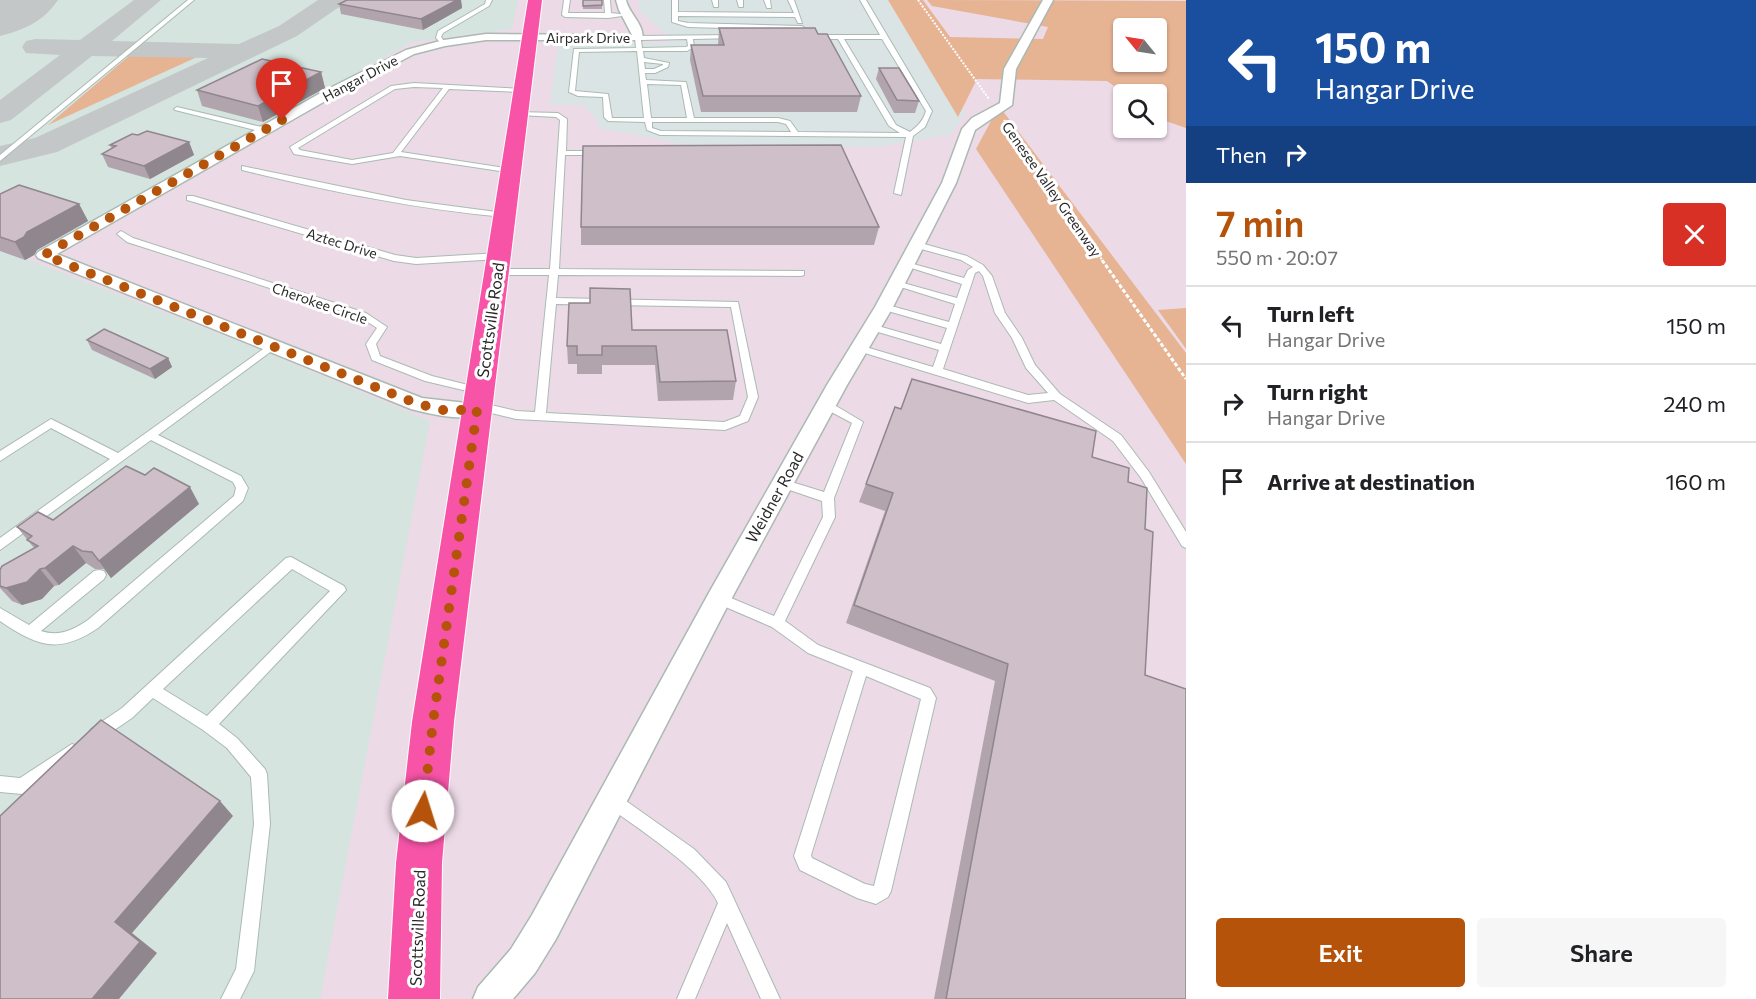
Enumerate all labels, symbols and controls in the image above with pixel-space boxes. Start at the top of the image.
north arrow [1113,18,1167,72]
map controls [1113,18,1167,138]
text: 150 m [1315,20,1431,72]
icon: left [1216,24,1294,102]
street label: Airpark Drive [546,29,630,46]
street label: Hangar Drive [319,51,401,105]
pin [256,58,307,120]
icon: arrive [265,67,298,100]
text: Hangar Drive [1315,72,1475,105]
button: search [1113,84,1167,138]
street label: Genesee Valley Greenway [999,118,1105,260]
icon: right [1279,138,1312,171]
text: Then [1216,141,1267,168]
text: 7 min [1216,200,1304,244]
button: close [1663,203,1726,266]
street label: Aztec Drive [305,224,379,262]
text: 550 m · 20:07 [1216,245,1338,269]
street label: Scottsville Road [472,261,508,379]
street label: Cherokee Circle [270,279,370,327]
text: Turn left [1267,300,1354,327]
icon: left [1216,309,1249,342]
text: 150 m [1666,312,1726,339]
text: Hangar Drive [1267,327,1385,351]
text: Turn right [1267,378,1368,405]
icon: right [1216,387,1249,420]
text: 240 m [1663,390,1726,417]
text: Hangar Drive [1267,405,1385,429]
street label: Weidner Road [741,448,807,546]
icon: arrive [1216,465,1249,498]
text: Arrive at destination [1267,468,1475,495]
text: 160 m [1665,468,1726,495]
position arrow [391,779,455,843]
street label: Scottsville Road [405,870,429,986]
button: Exit [1216,918,1465,987]
button: Share [1477,918,1726,987]

